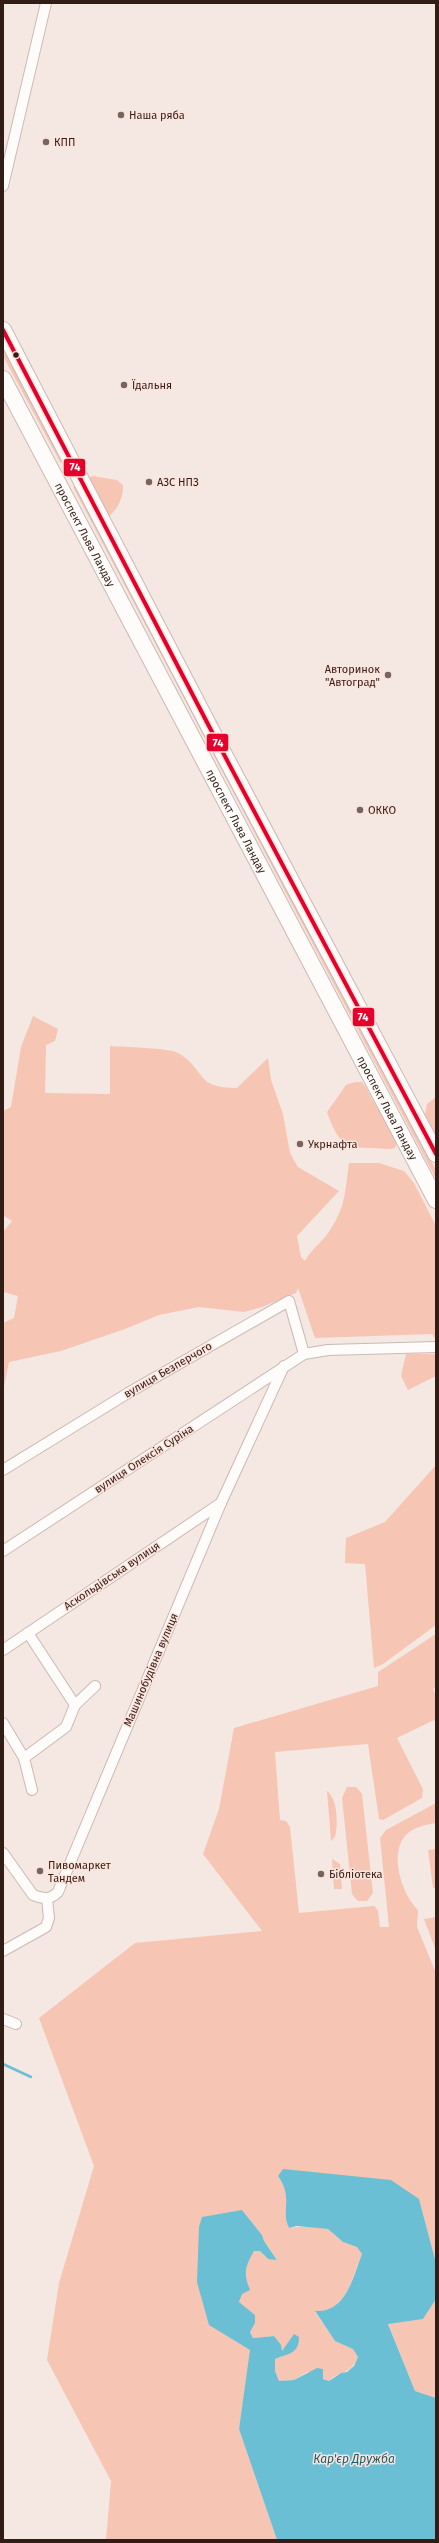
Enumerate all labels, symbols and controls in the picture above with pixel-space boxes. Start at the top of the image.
place label: Наша ряба [129,109,185,122]
marker: Наша ряба [116,110,126,120]
place label: КПП [54,136,75,149]
marker: КПП [41,137,51,147]
unlabelled marker [11,350,21,360]
place label: Їдальня [131,378,172,392]
marker: Їдальня [119,380,129,390]
line badge: 74 [63,458,86,477]
text: 74 [70,461,80,474]
place label: АЗС НПЗ [157,476,199,489]
marker: АЗС НПЗ [144,477,154,487]
street label: проспект Льва Ландау [52,480,118,590]
place label: Авторинок "Автоград" [325,663,380,689]
marker: Авторинок "Автоград" [383,670,393,680]
line badge: 74 [206,733,229,752]
text: 74 [213,737,223,750]
street label: проспект Льва Ландау [203,767,269,876]
place label: ОККО [368,804,396,817]
marker: ОККО [355,805,365,815]
line badge: 74 [352,1007,375,1027]
text: 74 [358,1011,368,1024]
street label: проспект Льва Ландау [355,1054,420,1163]
place label: Укрнафта [308,1138,358,1151]
marker: Укрнафта [295,1139,305,1149]
street label: вулиця Безперчого [122,1339,214,1401]
street label: вулиця Олексія Суріна [92,1422,196,1496]
street label: Аскольдівська вулиця [62,1539,162,1613]
street label: Машинобудівна вулиця [121,1611,181,1729]
place label: Пивомаркет Тандем [48,1859,111,1885]
marker: Пивомаркет Тандем [35,1866,45,1876]
place label: Бібліотека [329,1868,383,1881]
marker: Бібліотека [316,1869,326,1879]
water label: Кар'єр Дружба [313,2452,395,2466]

